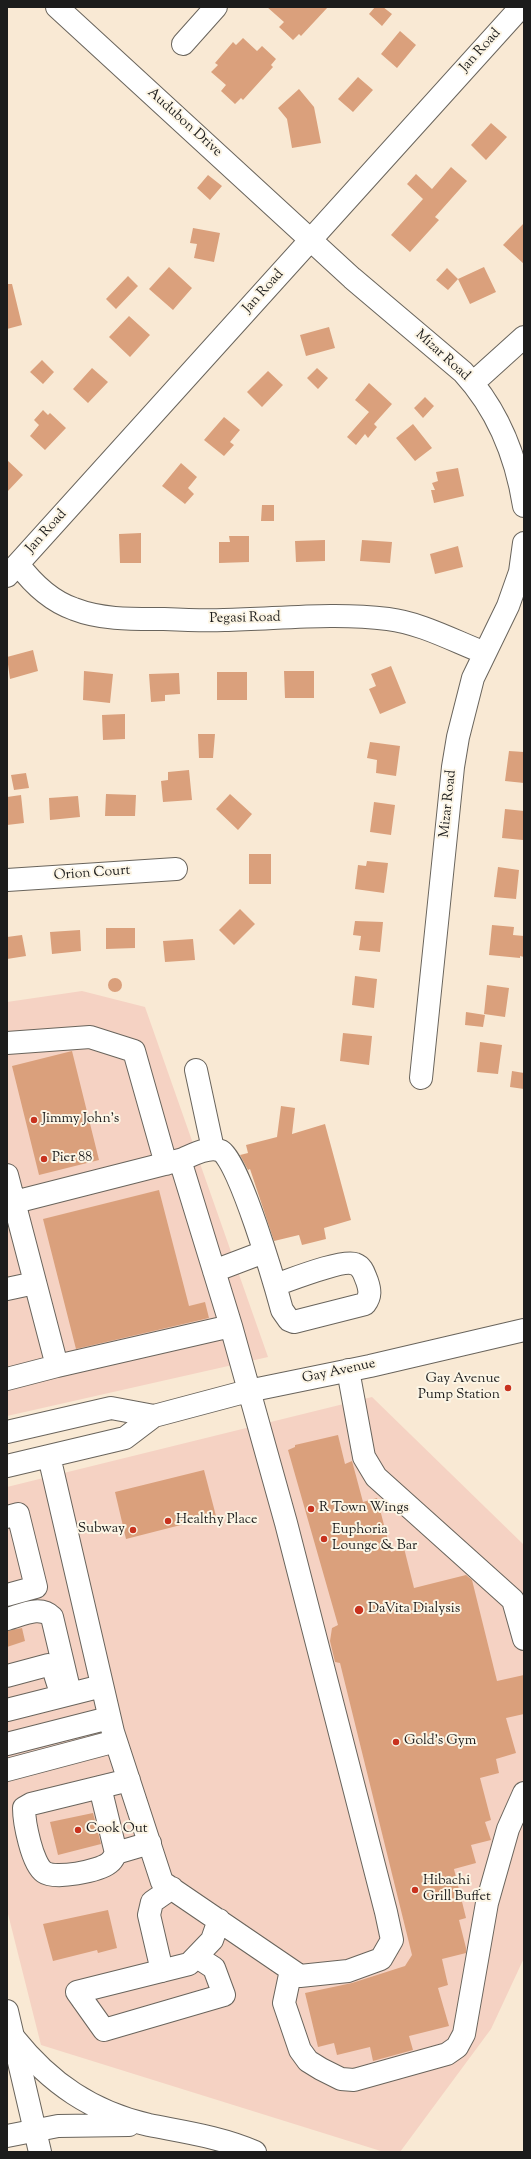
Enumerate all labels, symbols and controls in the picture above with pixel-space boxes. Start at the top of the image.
street label: Jan Road [457,26,505,76]
street label: Audubon Drive [143,85,225,161]
street label: Jan Road [240,267,288,317]
street label: Mizar Road [411,327,473,385]
street label: Jan Road [23,507,71,557]
street label: Pegasi Road [209,610,281,628]
street label: Mizar Road [437,769,461,839]
street label: Orion Court [53,863,131,885]
place label: Jimmy John's [42,1112,119,1128]
marker: Jimmy John's [29,1115,39,1125]
place label: Pier 88 [52,1151,92,1167]
marker: Pier 88 [39,1154,49,1164]
street label: Gay Avenue [301,1356,377,1388]
place label: Gay Avenue Pump Station [418,1372,500,1404]
marker: Gay Avenue Pump Station [503,1383,513,1393]
place label: R Town Wings [319,1501,409,1517]
marker: R Town Wings [306,1504,316,1514]
place label: Healthy Place [176,1513,258,1529]
marker: Healthy Place [163,1516,173,1526]
place label: Subway [78,1522,125,1538]
place label: Euphoria Lounge & Bar [332,1523,417,1556]
marker: Subway [128,1525,138,1535]
marker: Euphoria Lounge & Bar [319,1534,329,1544]
place label: DaVita Dialysis [368,1602,460,1618]
marker: DaVita Dialysis [353,1604,365,1616]
place label: Gold's Gym [404,1734,476,1750]
marker: Gold's Gym [391,1737,401,1747]
place label: Cook Out [86,1822,148,1838]
marker: Cook Out [73,1825,83,1835]
place label: Hibachi Grill Buffet [423,1874,491,1906]
marker: Hibachi Grill Buffet [410,1885,420,1895]

